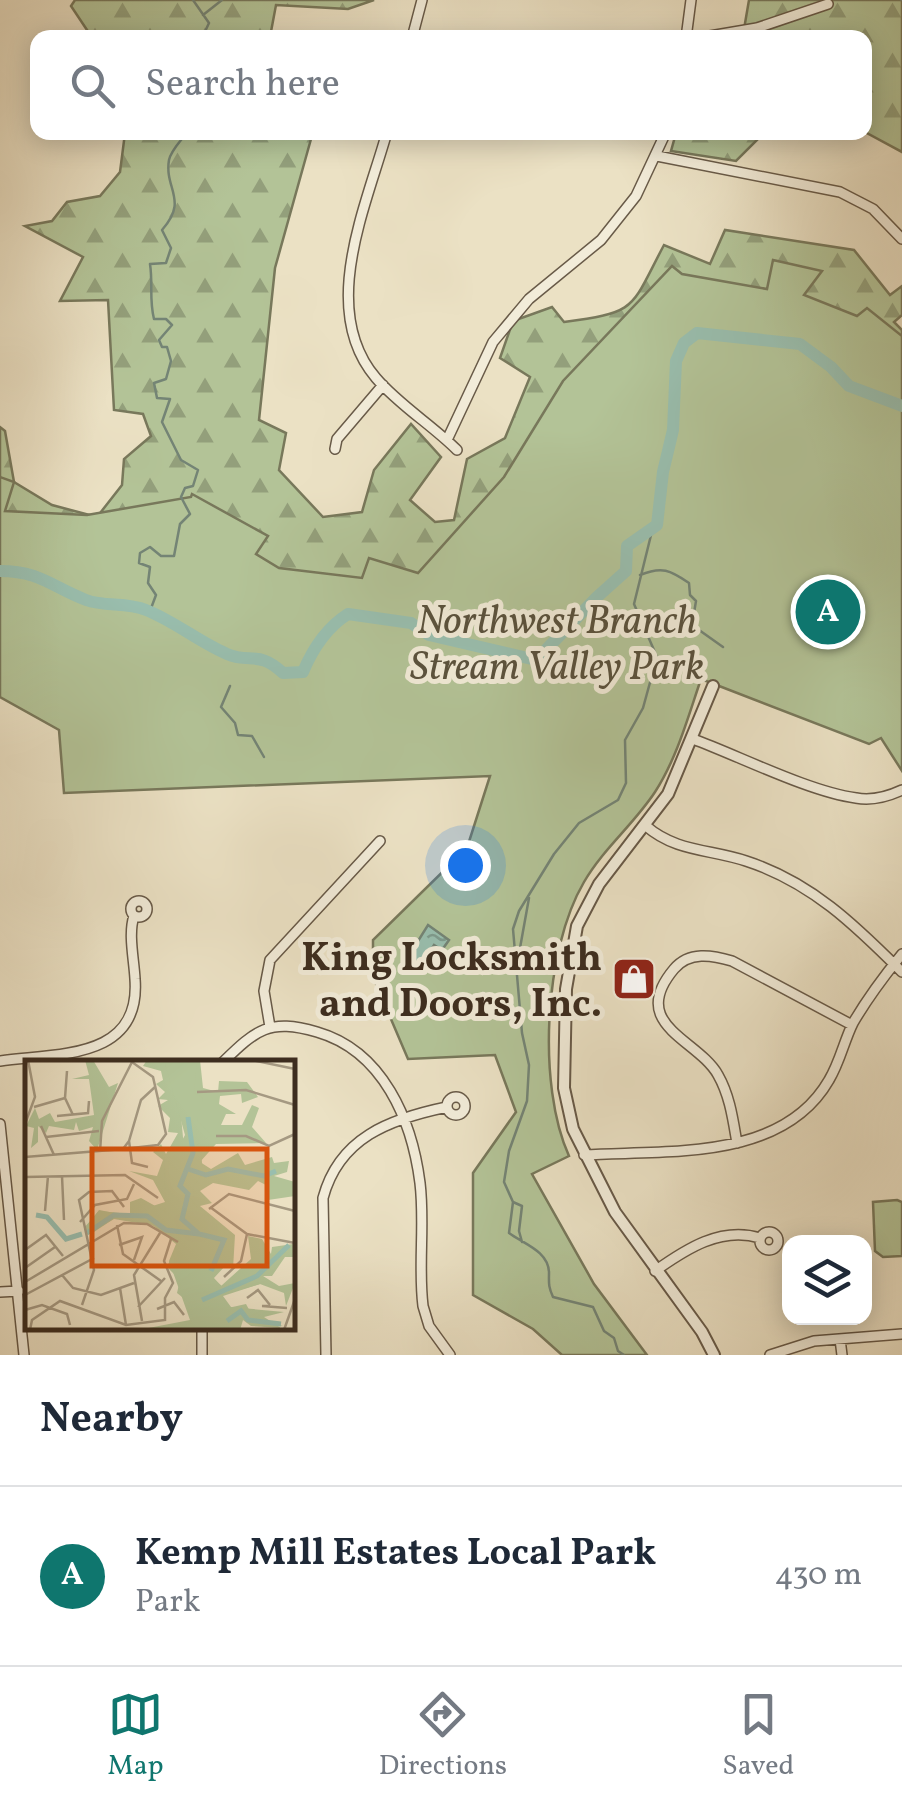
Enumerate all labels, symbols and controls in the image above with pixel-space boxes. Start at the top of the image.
search box [30,30,872,140]
icon: search [65,58,120,113]
text: Search here [145,59,340,112]
pin: A [796,574,860,650]
park label: Northwest Branch Stream Valley Park [410,595,704,697]
your location [440,840,491,891]
place label: King Locksmith and Doors, Inc. [301,932,602,1034]
shop icon: King Locksmith and Doors, Inc. [611,956,657,1002]
inset map [25,1060,295,1330]
map controls [782,1235,872,1325]
button: layers [782,1235,872,1325]
text: Nearby [40,1391,183,1450]
text: Kemp Mill Estates Local Park [135,1528,656,1581]
text: A [61,1554,84,1598]
text: 430 m [774,1554,862,1598]
text: Park [135,1581,200,1625]
tab: Map [108,1687,164,1786]
tab: Directions [379,1687,507,1786]
tab: Saved [722,1687,794,1786]

